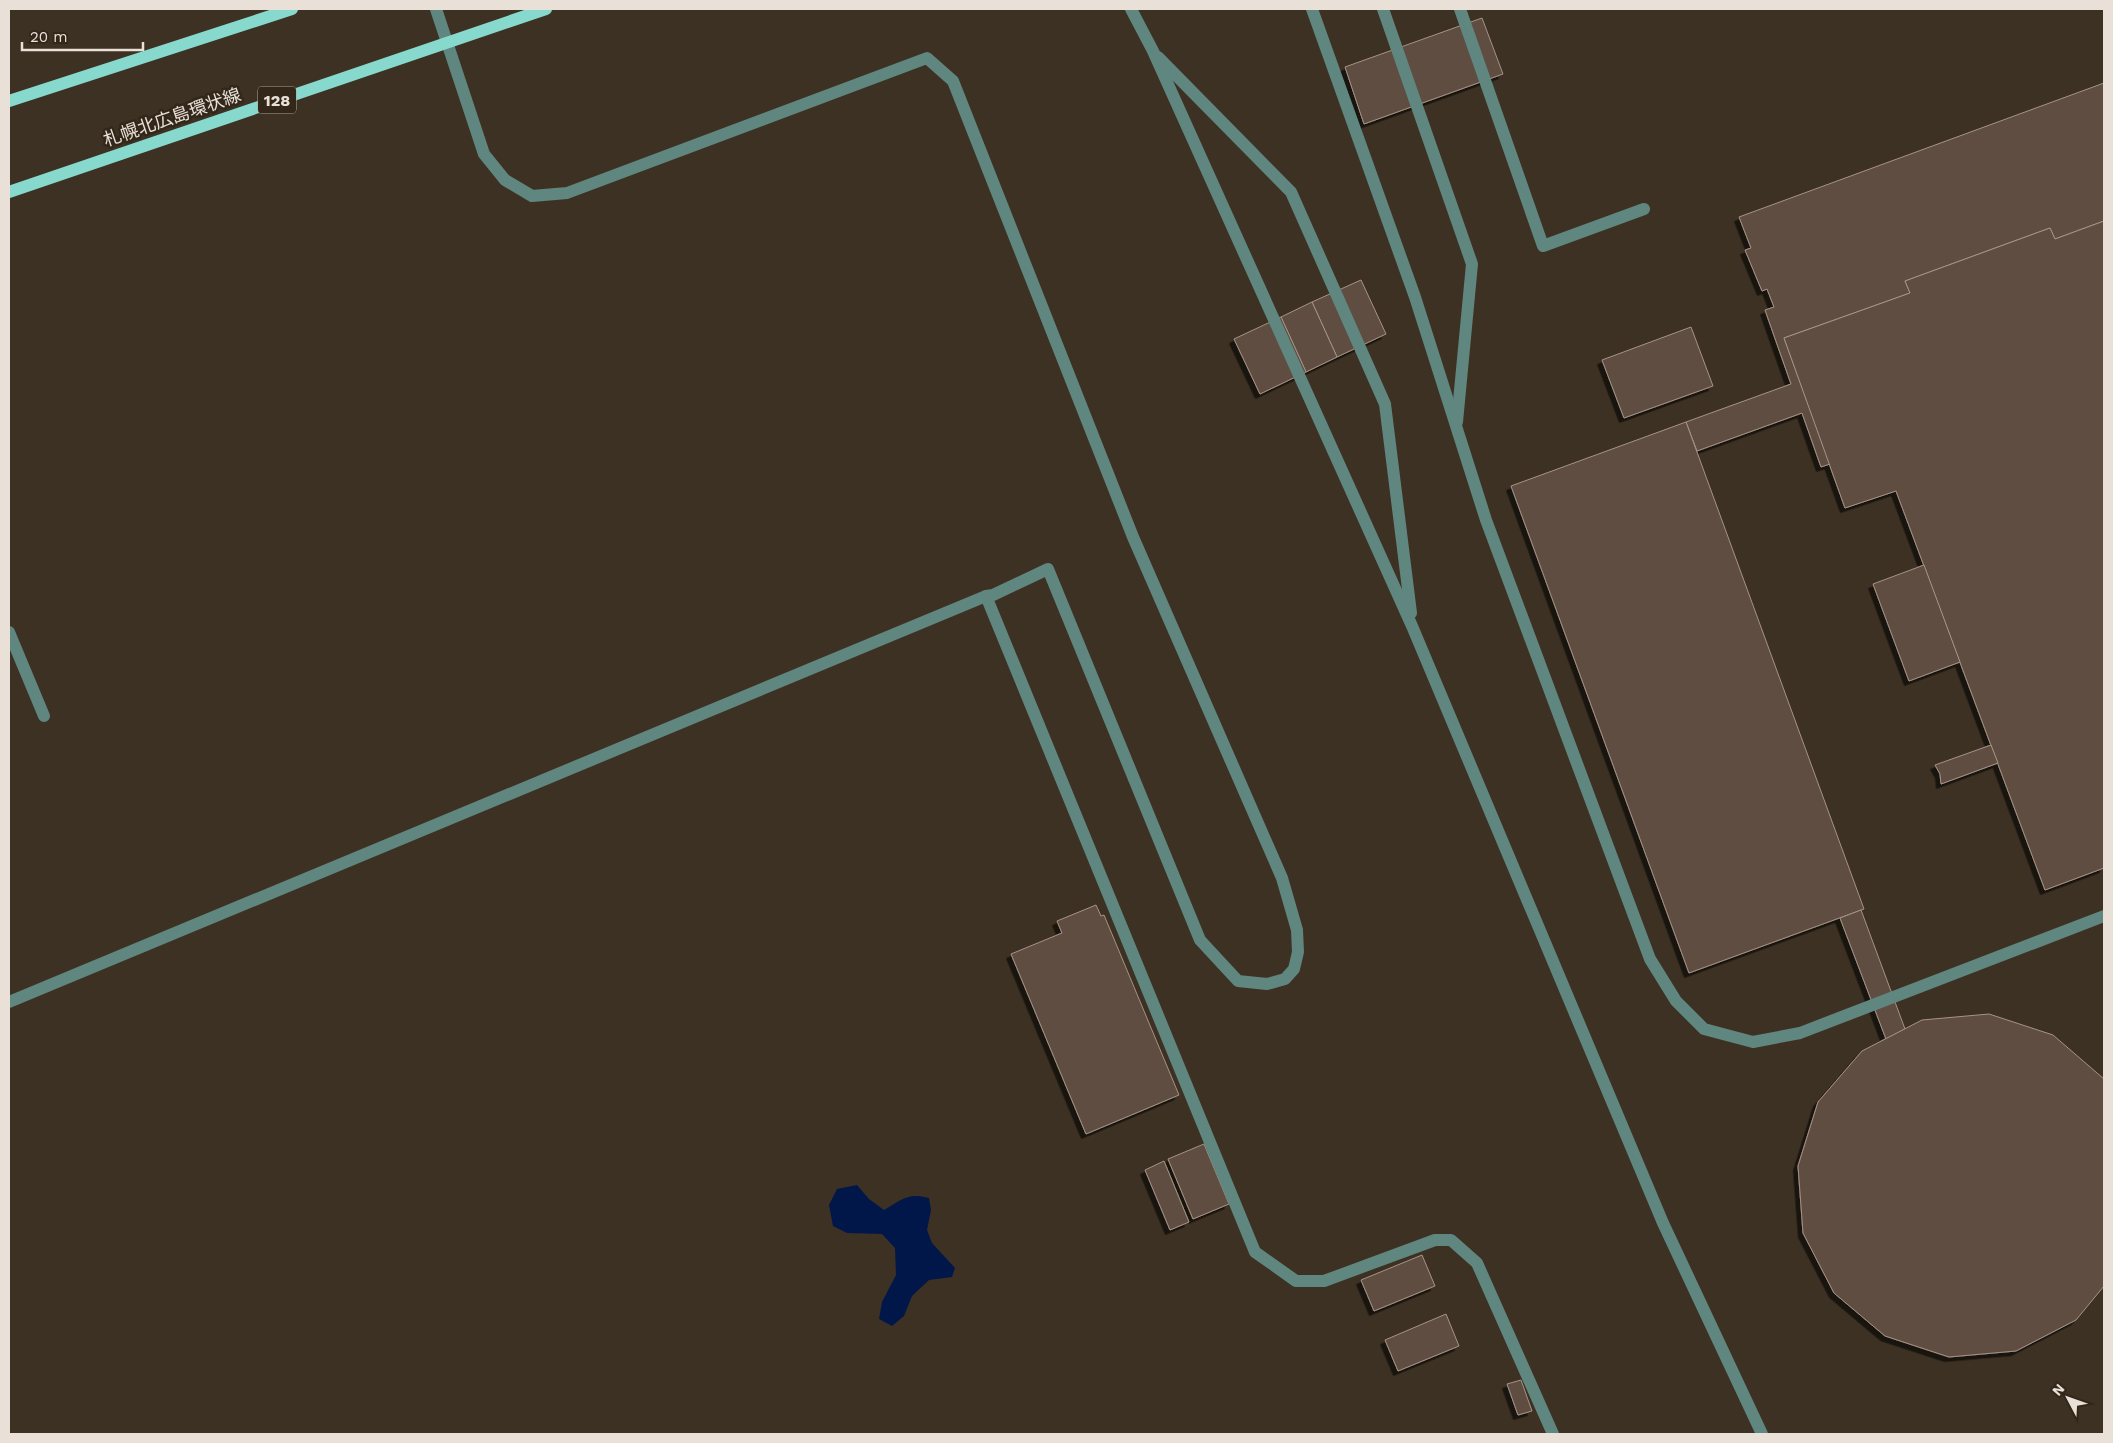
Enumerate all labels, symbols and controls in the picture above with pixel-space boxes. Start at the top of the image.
scale bar [22,20,144,52]
text: 20 m [30,28,68,46]
street label: 札幌北広島環状線 [101,84,243,150]
road number: 128 [258,86,296,114]
north arrow [2043,1373,2093,1423]
text: N [2049,1380,2068,1399]

